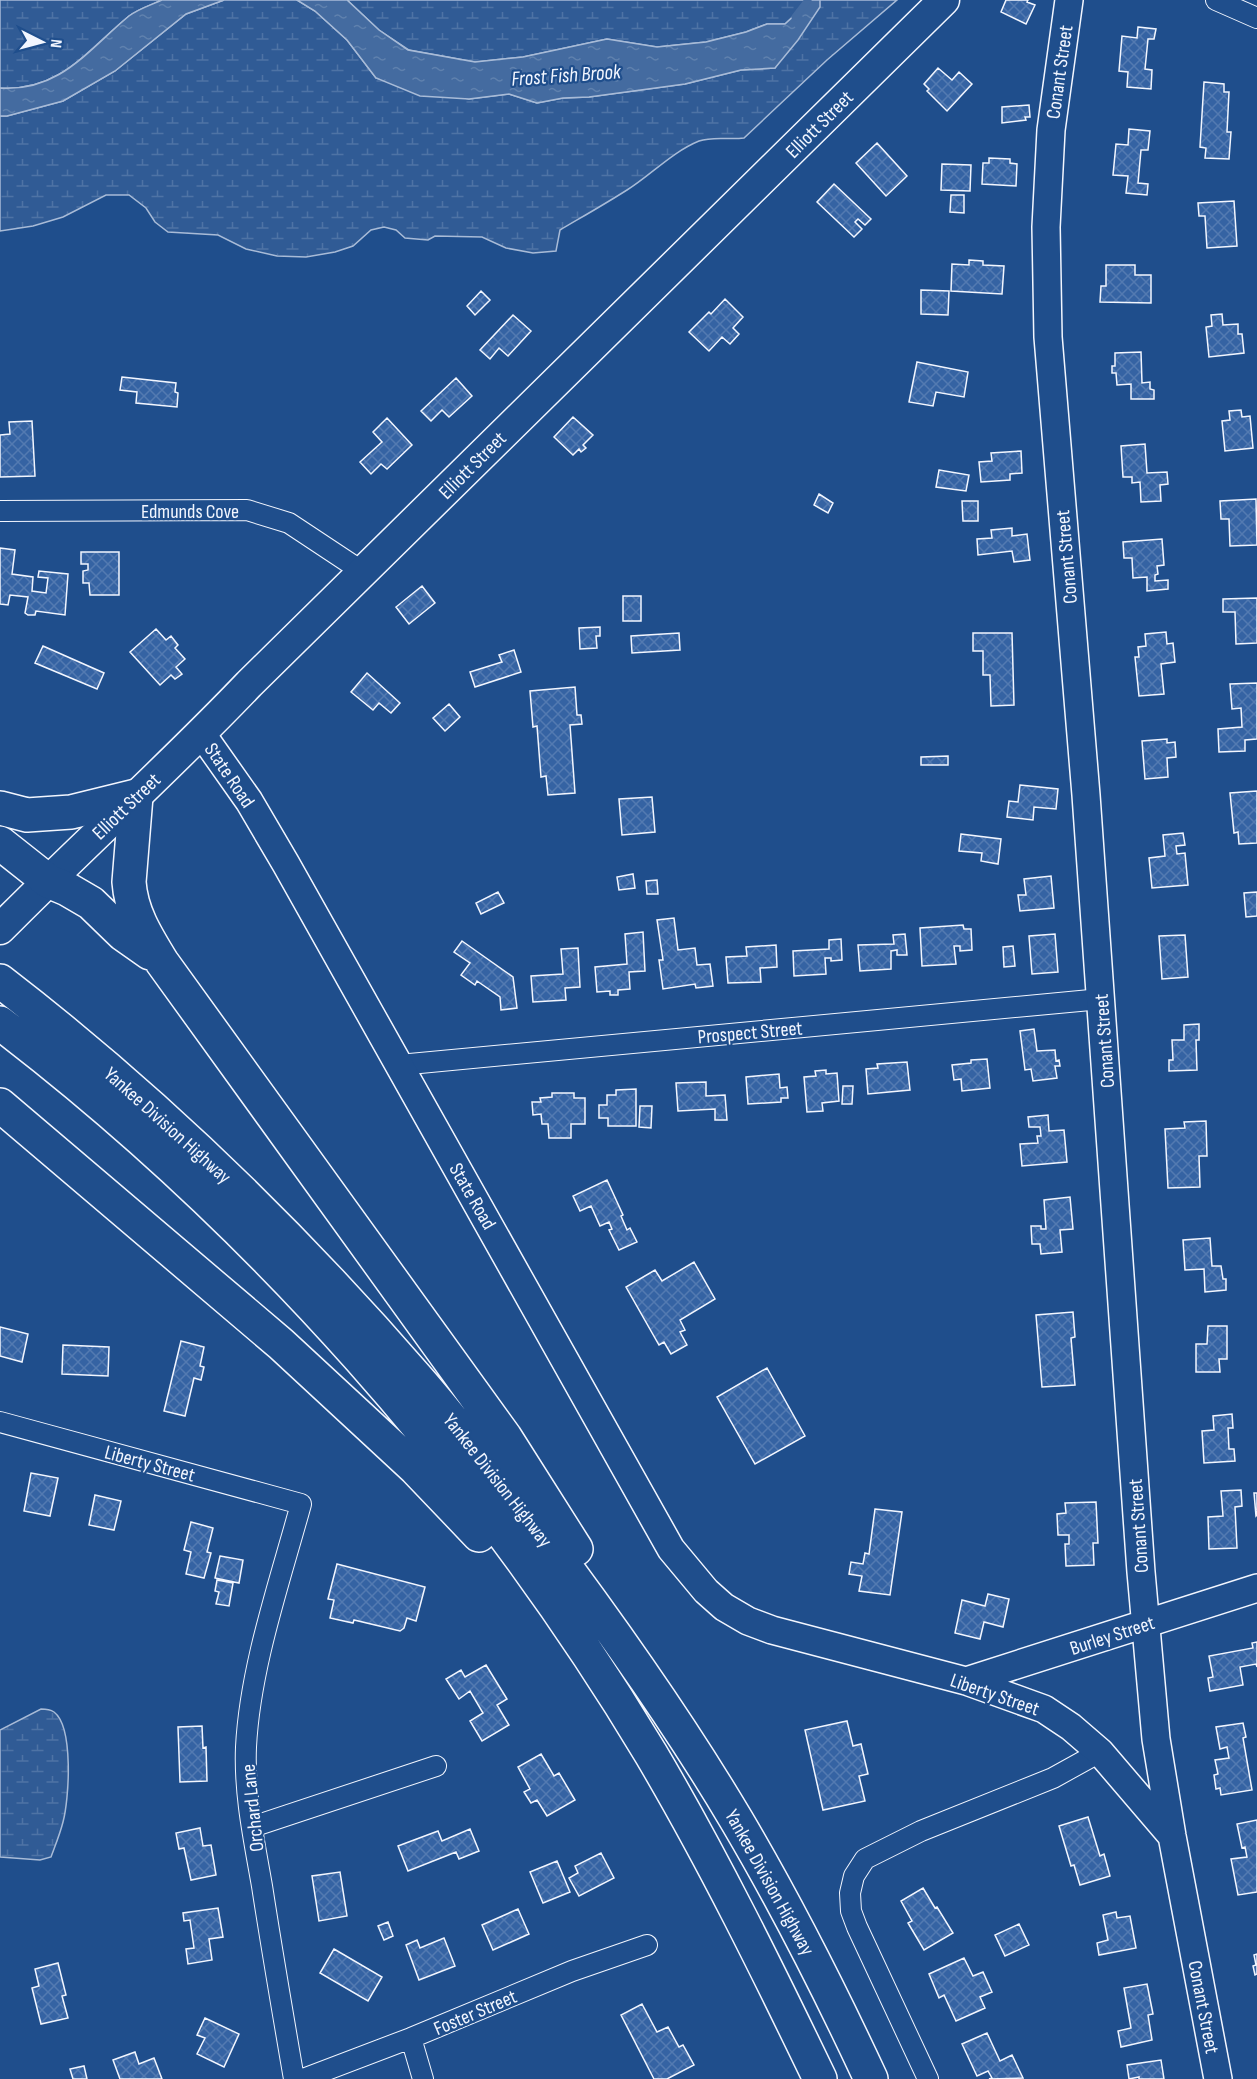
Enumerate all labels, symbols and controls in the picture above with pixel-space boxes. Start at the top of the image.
north arrow [12,12,72,72]
street label: Conant Street [1042,24,1078,120]
text: N [46,38,65,49]
water label: Frost Fish Brook [510,59,623,92]
street label: Elliott Street [781,86,858,163]
street label: Elliott Street [434,427,511,504]
street label: Edmunds Cove [141,500,239,524]
street label: Conant Street [1051,509,1083,605]
street label: State Road [199,739,259,812]
street label: Elliott Street [88,768,166,845]
street label: Conant Street [1090,993,1120,1089]
street label: Prospect Street [697,1016,803,1050]
street label: Yankee Division Highway [99,1062,236,1189]
street label: State Road [444,1159,501,1234]
street label: Yankee Division Highway [438,1409,557,1552]
street label: Liberty Street [102,1440,198,1488]
street label: Conant Street [1124,1478,1154,1574]
street label: Burley Street [1067,1611,1158,1661]
street label: Liberty Street [947,1669,1042,1721]
street label: Orchard Lane [236,1763,270,1853]
street label: Yankee Division Highway [719,1805,819,1960]
street label: Conant Street [1182,1959,1224,2056]
street label: Foster Street [430,1985,521,2041]

